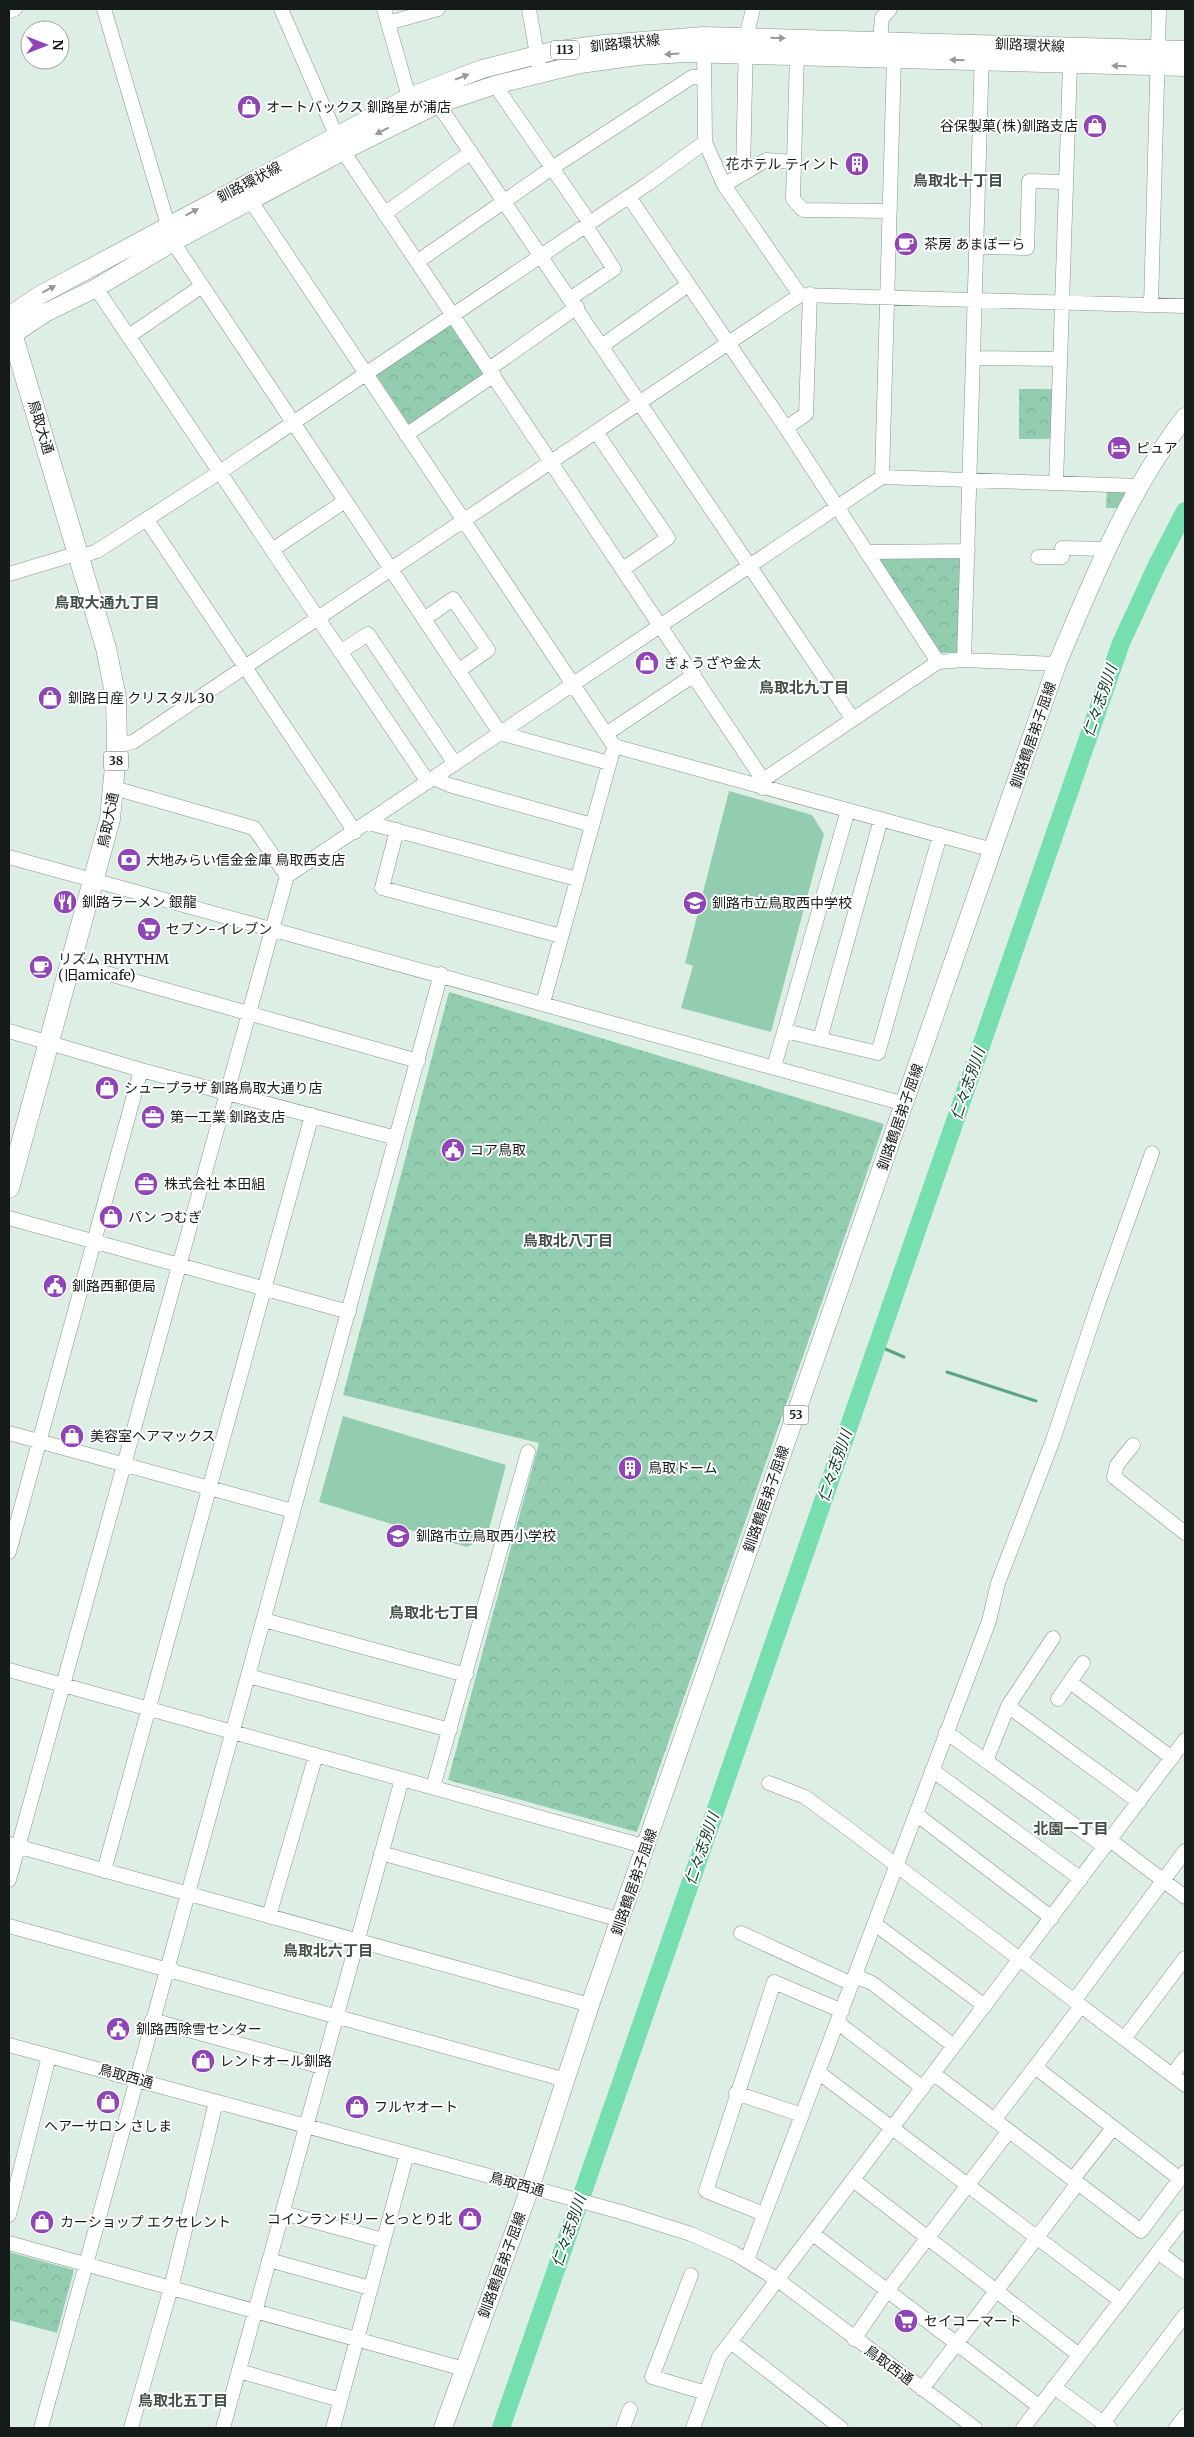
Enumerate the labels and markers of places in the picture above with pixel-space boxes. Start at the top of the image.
shop icon: オートバックス 釧路星が浦店 [236,94,262,120]
place label: オートバックス 釧路星が浦店 [266,98,451,116]
shop icon: 谷保製菓(株)釧路支店 [1082,113,1108,139]
place label: 谷保製菓(株)釧路支店 [940,117,1078,135]
building icon: 花ホテル ティント [844,151,870,177]
place label: 花ホテル ティント [726,155,840,173]
cafe icon: 茶房 あまぽーら [893,231,919,257]
place label: 茶房 あまぽーら [924,235,1025,253]
hotel icon: ピュア [1106,435,1132,461]
place label: ピュア [1136,439,1178,457]
shop icon: ぎょうざや金太 [634,650,660,676]
place label: ぎょうざや金太 [664,654,761,672]
shop icon: 釧路日産 クリスタル30 [37,685,63,711]
place label: 釧路日産 クリスタル30 [68,689,214,707]
bank icon: 大地みらい信金金庫 鳥取西支店 [116,847,142,873]
place label: 大地みらい信金金庫 鳥取西支店 [146,851,345,869]
restaurant icon: 釧路ラーメン 銀龍 [52,889,78,915]
school or university icon: 釧路市立鳥取西中学校 [682,890,708,916]
place label: 釧路ラーメン 銀龍 [82,893,197,911]
place label: 釧路市立鳥取西中学校 [712,894,852,912]
supermarket icon: セブン-イレブン [136,916,162,942]
place label: セブン-イレブン [166,920,272,938]
place label: リズム RHYTHM (旧amicafe) [58,950,169,984]
cafe icon: リズム RHYTHM (旧amicafe) [28,954,54,980]
shop icon: シュープラザ 釧路鳥取大通り店 [94,1075,120,1101]
place label: シュープラザ 釧路鳥取大通り店 [124,1079,322,1097]
office icon: 第一工業 釧路支店 [140,1104,166,1130]
place label: 第一工業 釧路支店 [170,1108,285,1126]
public building icon: コア鳥取 [440,1137,466,1163]
place label: コア鳥取 [470,1141,526,1159]
office icon: 株式会社 本田組 [133,1171,159,1197]
place label: 株式会社 本田組 [164,1175,265,1193]
shop icon: パン つむぎ [98,1204,124,1230]
place label: パン つむぎ [128,1208,202,1226]
public building icon: 釧路西郵便局 [42,1273,68,1299]
place label: 釧路西郵便局 [72,1277,156,1295]
shop icon: 美容室ヘアマックス [59,1423,85,1449]
place label: 美容室ヘアマックス [90,1427,216,1445]
building icon: 鳥取ドーム [617,1455,643,1481]
place label: 鳥取ドーム [648,1459,718,1477]
school or university icon: 釧路市立鳥取西小学校 [385,1523,411,1549]
place label: 釧路市立鳥取西小学校 [416,1527,556,1545]
public building icon: 釧路西除雪センター [105,2016,131,2042]
place label: 釧路西除雪センター [136,2020,262,2038]
shop icon: レントオール釧路 [190,2048,216,2074]
place label: レントオール釧路 [220,2052,332,2070]
shop icon: ヘアーサロン さしま [95,2089,121,2115]
shop icon: フルヤオート [344,2094,370,2120]
place label: フルヤオート [374,2098,458,2116]
place label: ヘアーサロン さしま [44,2117,172,2135]
shop icon: コインランドリー とっとり北 [457,2206,483,2232]
shop icon: カーショップ エクセレント [29,2209,55,2235]
place label: コインランドリー とっとり北 [267,2210,452,2228]
place label: カーショップ エクセレント [60,2213,231,2231]
supermarket icon: セイコーマート [893,2308,919,2334]
place label: セイコーマート [924,2312,1022,2330]

